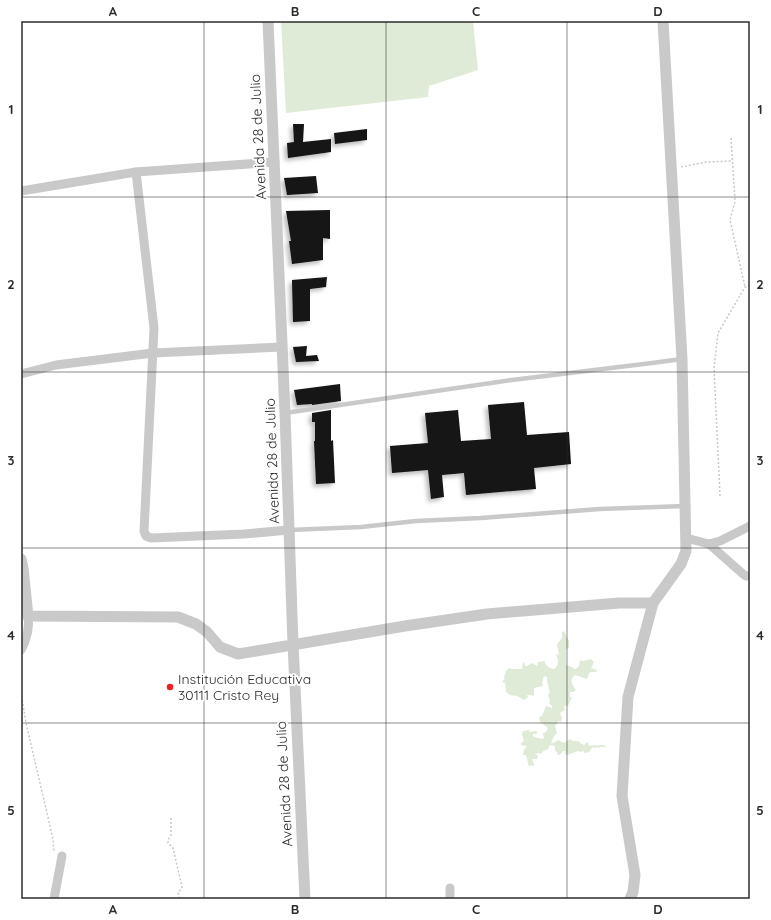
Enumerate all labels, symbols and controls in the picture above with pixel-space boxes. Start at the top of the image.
text: A [109,3,118,19]
text: B [291,3,299,19]
text: C [472,3,480,19]
text: D [653,3,663,19]
street label: Avenida 28 de Julio [246,74,270,200]
text: 1 [8,101,14,117]
text: 1 [757,101,763,117]
text: 2 [7,276,15,292]
text: 2 [756,276,764,292]
street label: Avenida 28 de Julio [261,398,283,524]
text: 3 [8,452,15,468]
text: 3 [757,452,764,468]
text: 4 [7,627,15,643]
text: 4 [756,627,764,643]
place label: Institución Educativa 30111 Cristo Rey [178,670,311,704]
marker: Institución Educativa 30111 Cristo Rey [165,682,175,692]
street label: Avenida 28 de Julio [272,721,296,847]
text: 5 [7,802,15,818]
text: 5 [756,802,764,818]
text: A [109,901,118,917]
text: B [291,901,299,917]
text: C [472,901,480,917]
text: D [653,901,663,917]

